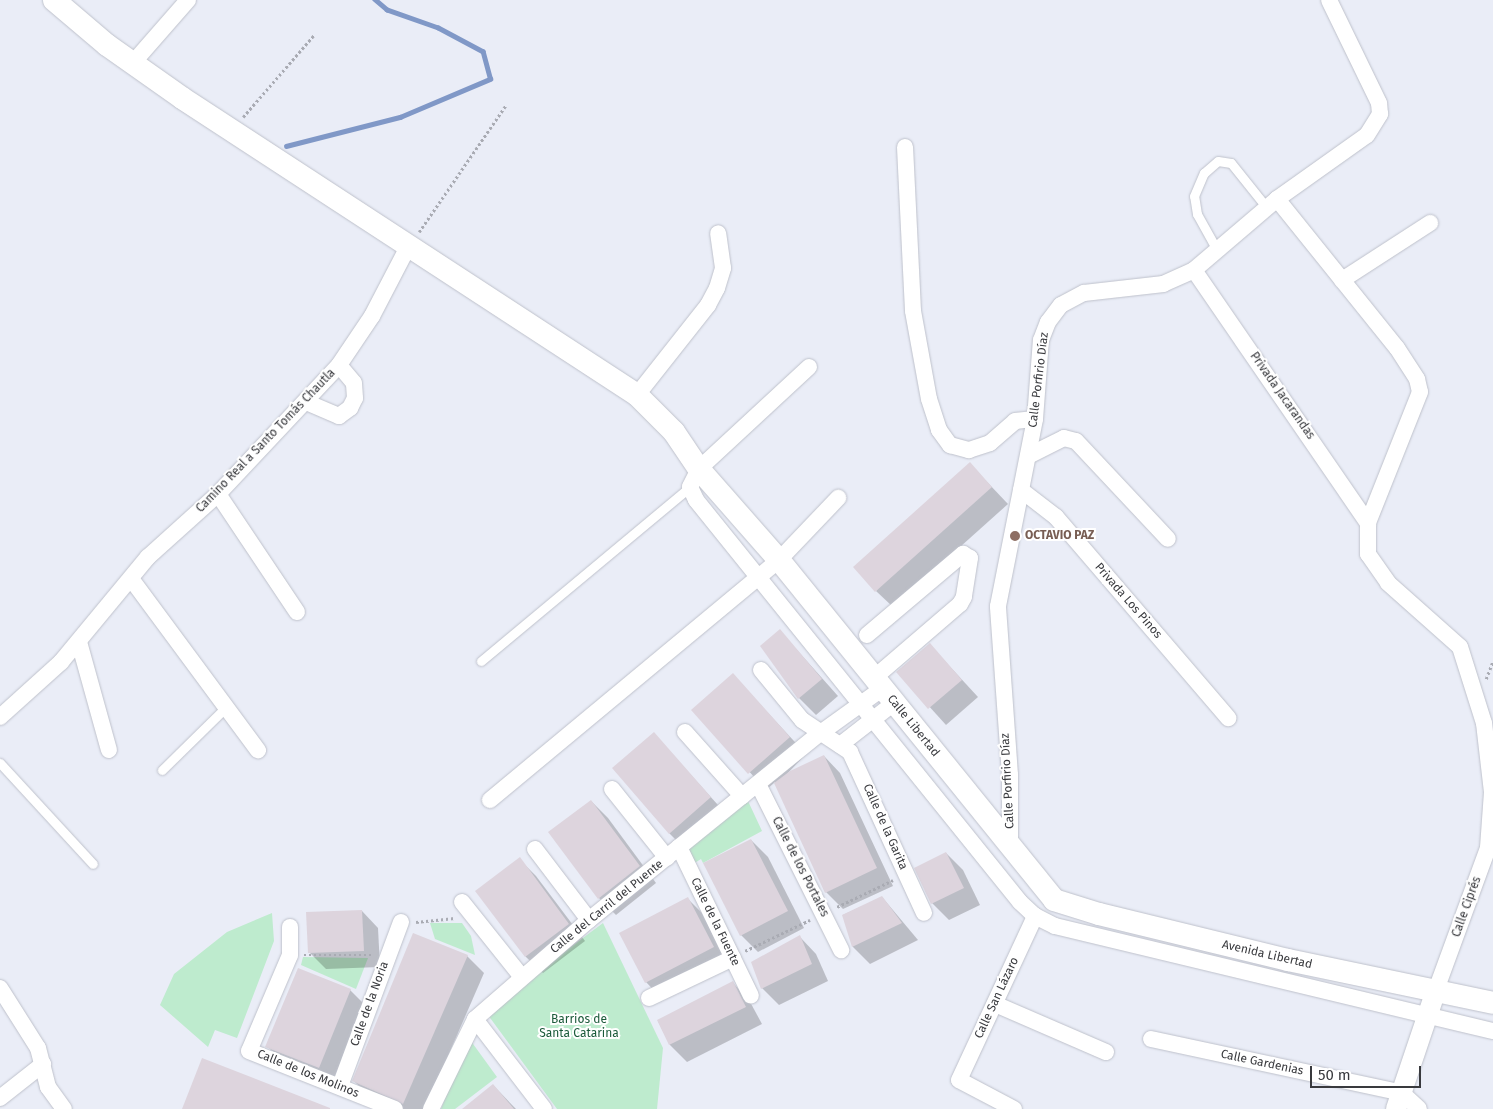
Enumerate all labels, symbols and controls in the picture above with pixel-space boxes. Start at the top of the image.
street label: Calle Porfirio Díaz [1026,332,1052,428]
street label: Privada Jacarandas [1247,350,1317,442]
street label: Camino Real a Santo Tomás Chautla [193,366,339,516]
place label: OCTAVIO PAZ [1025,529,1094,543]
marker: OCTAVIO PAZ [1009,530,1021,542]
street label: Privada Los Pinos [1091,560,1165,642]
street label: Calle Libertad [884,692,942,760]
street label: Calle Porfirio Díaz [998,733,1018,829]
street label: Calle de la Garita [860,782,910,872]
street label: Calle de los Portales [769,815,831,919]
street label: Calle del Carril del Puente [548,857,666,957]
street label: Calle de la Fuente [687,875,743,969]
street label: Calle Ciprés [1449,875,1485,939]
street label: Avenida Libertad [1220,938,1314,972]
street label: Calle San Lázaro [972,955,1022,1041]
street label: Calle de la Noria [348,959,392,1049]
park label: Barrios de Santa Catarina [539,1013,619,1041]
street label: Calle de los Molinos [255,1047,361,1101]
street label: Calle Gardenias [1219,1047,1305,1079]
scale bar [1313,1056,1424,1088]
text: 50 m [1318,1066,1351,1084]

